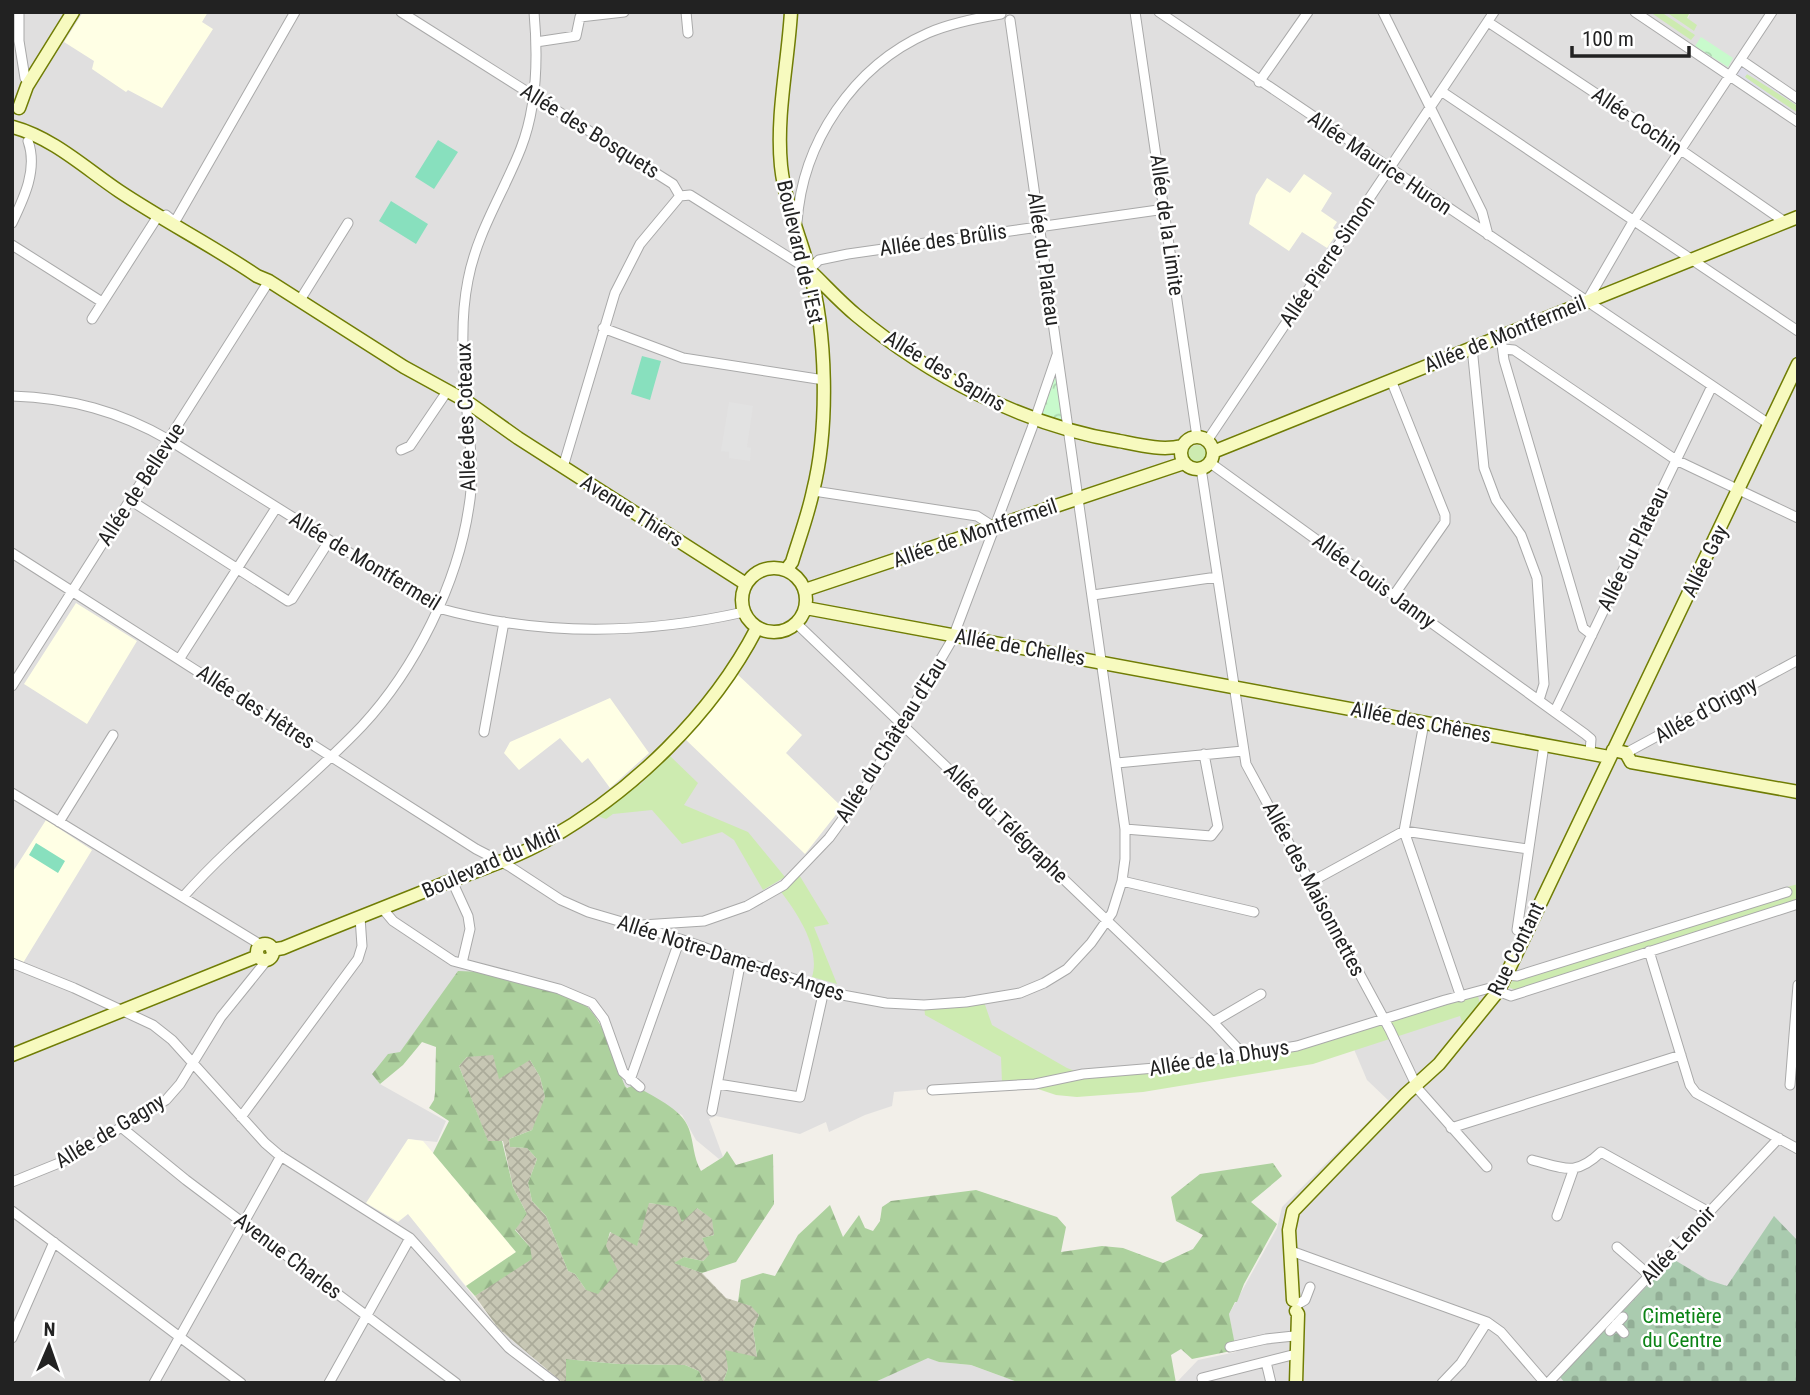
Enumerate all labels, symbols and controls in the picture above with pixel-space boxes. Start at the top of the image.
scale bar [1572,14,1689,58]
text: 100 m [1582,27,1634,51]
street label: Allée des Bosquets [516,79,664,183]
street label: Allée Cochin [1587,82,1687,160]
street label: Allée Maurice Huron [1304,106,1456,220]
street label: Allée de la Limite [1145,153,1189,297]
street label: Boulevard de l'Est [772,178,828,326]
street label: Allée du Plateau [1023,191,1065,327]
street label: Allée Pierre Simon [1275,191,1379,331]
street label: Allée des Brûlis [878,219,1008,261]
street label: Allée de Montfermeil [1421,291,1589,377]
street label: Allée des Sapins [880,325,1010,417]
street label: Allée des Coteaux [451,342,481,492]
street label: Allée de Bellevue [93,418,190,550]
street label: Avenue Thiers [576,470,688,552]
street label: Allée du Plateau [1593,483,1673,615]
street label: Allée de Montfermeil [890,494,1060,572]
street label: Allée de Montfermeil [285,506,445,616]
street label: Allée Gay [1677,521,1733,601]
street label: Allée Louis Janny [1308,529,1440,634]
street label: Allée de Chelles [953,624,1087,670]
street label: Allée du Château d'Eau [831,653,951,827]
street label: Allée des Hêtres [193,660,319,754]
street label: Allée d'Origny [1651,672,1762,748]
street label: Allée des Chênes [1349,697,1493,747]
street label: Allée du Télégraphe [939,758,1073,888]
street label: Allée des Maisonnettes [1258,798,1370,980]
street label: Boulevard du Midi [418,821,564,903]
street label: Rue Contant [1483,898,1549,1000]
street label: Allée Notre-Dame-des-Anges [614,910,848,1006]
street label: Allée de la Dhuys [1147,1035,1291,1081]
street label: Allée de Gagny [51,1089,169,1173]
street label: Allée Lenoir [1636,1201,1720,1289]
street label: Avenue Charles [230,1208,346,1304]
park label: Cimetière du Centre [1642,1304,1722,1352]
north arrow [14,1311,84,1381]
text: N [43,1318,56,1341]

